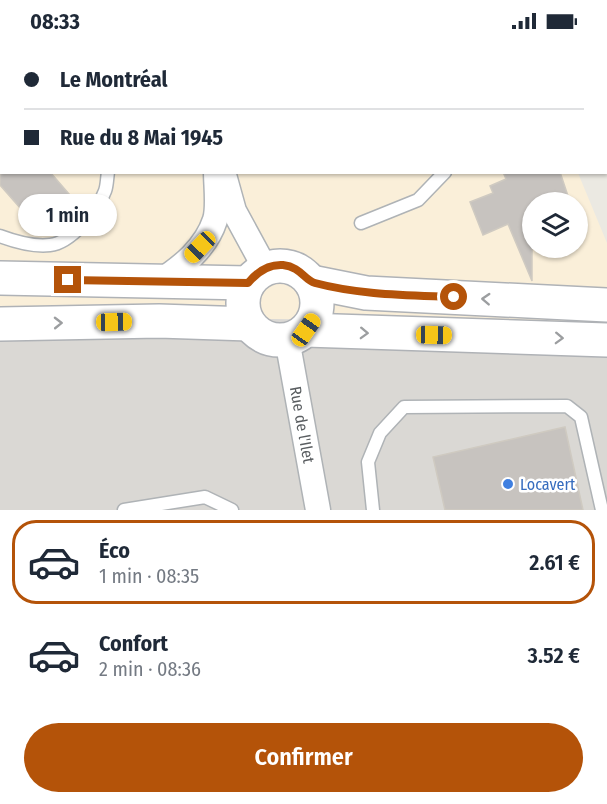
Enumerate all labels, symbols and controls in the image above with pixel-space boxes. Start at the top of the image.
text: 08:33 [30,8,80,35]
text: Le Montréal [60,66,168,93]
text: Rue du 8 Mai 1945 [60,124,223,151]
map controls [522,192,588,258]
button: layers [522,192,588,258]
callout: 1 min [19,193,118,235]
text: 1 min [46,203,89,227]
car [181,228,219,266]
route end [54,266,81,293]
route start [440,283,467,310]
one-way arrow [481,292,490,305]
car [288,310,324,350]
car [96,313,132,331]
one-way arrow [54,317,63,329]
one-way arrow [360,326,369,339]
car [416,326,452,344]
one-way arrow [555,332,564,345]
street label: Rue de l'Ilet [286,385,319,465]
place label: Locavert [520,475,576,494]
marker: Locavert [501,477,515,491]
icon: car [27,535,81,589]
text: Éco [99,537,130,564]
text: 2.61 € [529,549,580,576]
text: 1 min · 08:35 [99,564,199,588]
icon: car [27,628,81,682]
text: Confort [99,630,168,657]
text: 3.52 € [528,642,580,669]
text: 2 min · 08:36 [99,657,201,681]
button: Confirmer [24,723,583,792]

